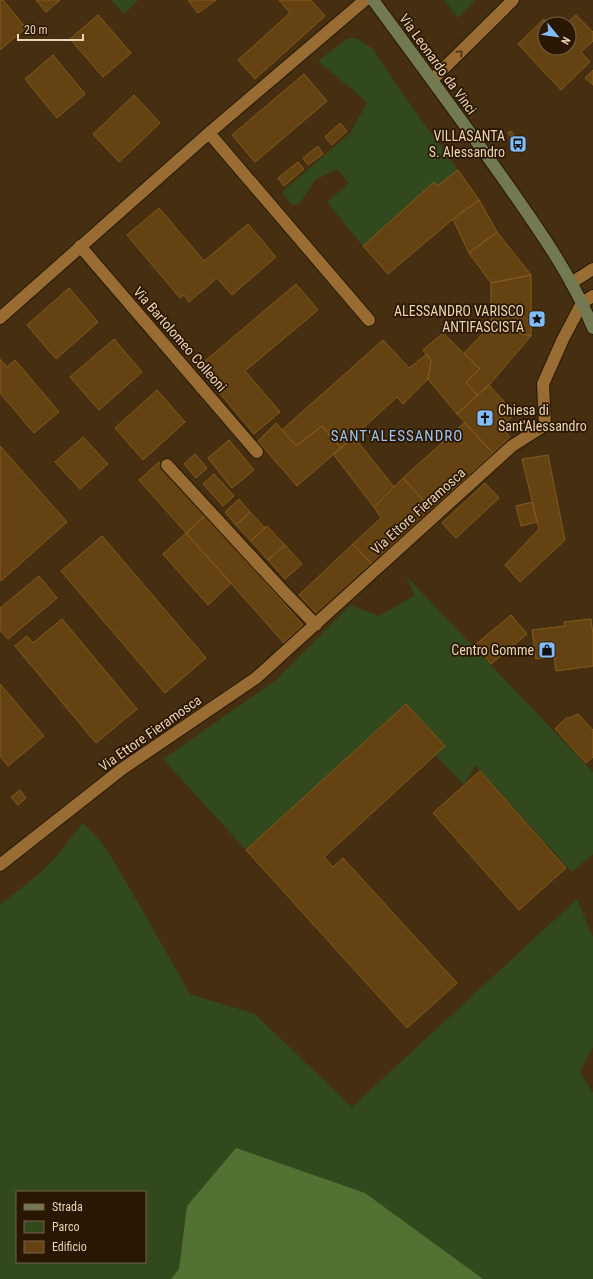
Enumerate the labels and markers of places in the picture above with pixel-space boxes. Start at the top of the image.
place label: VILLASANTA S. Alessandro [429,128,505,160]
bus stop icon: VILLASANTA S. Alessandro [508,134,528,154]
place label: ALESSANDRO VARISCO ANTIFASCISTA [394,303,524,335]
place icon: ALESSANDRO VARISCO ANTIFASCISTA [527,309,547,329]
place label: Chiesa di Sant'Alessandro [498,402,587,434]
church icon: Chiesa di Sant'Alessandro [475,408,495,428]
shop icon: Centro Gomme [537,640,557,660]
place label: Centro Gomme [451,642,534,658]

